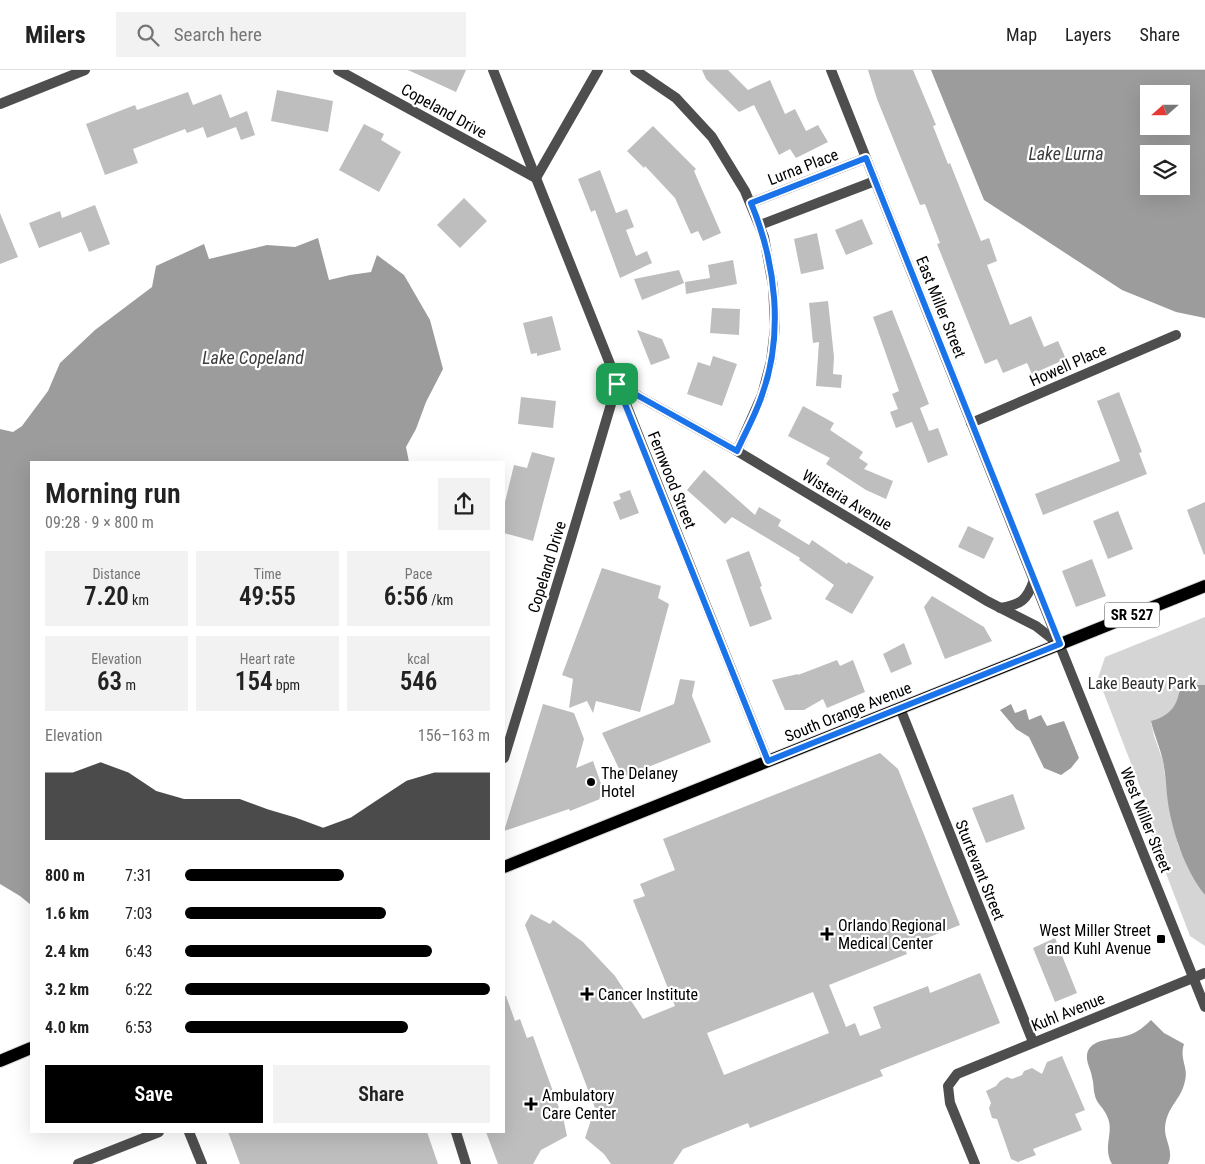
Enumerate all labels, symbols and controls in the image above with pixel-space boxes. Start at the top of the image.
search box [116,12,466,57]
text: Milers [25,21,86,49]
icon: search [134,21,162,49]
text: Search here [174,23,262,46]
text: Map [1006,24,1037,45]
text: Layers [1065,24,1112,45]
text: Share [1140,24,1180,45]
street label: Copeland Drive [398,80,490,142]
north arrow [1140,85,1190,135]
map controls [1140,85,1190,195]
water label: Lake Lurna [1028,143,1104,164]
street label: Lurna Place [765,145,841,189]
button: layers [1140,145,1190,195]
street label: East Miller Street [912,253,970,361]
street label: Howell Place [1027,340,1109,390]
water label: Lake Copeland [202,347,304,368]
pin [596,363,638,405]
icon: arrive [603,370,631,398]
street label: Fernwood Street [644,429,700,532]
street label: Wisteria Avenue [799,466,895,534]
text: Morning run [45,477,181,510]
button: share [438,478,490,530]
text: 09:28 · 9 × 800 m [45,513,154,532]
street label: Copeland Drive [524,519,570,615]
text: Distance [92,566,141,582]
text: Time [254,566,281,582]
text: Pace [405,566,432,582]
text: 7.20 [84,582,129,611]
text: 49:55 [239,582,296,611]
text: 6:56 [384,582,428,611]
text: km [129,592,149,608]
text: /km [428,592,453,608]
road number: SR 527 [1104,602,1160,628]
text: Elevation [91,651,142,667]
text: Heart rate [240,651,295,667]
text: kcal [407,651,430,667]
text: 63 [97,667,122,696]
text: 154 [235,667,273,696]
text: 546 [400,667,437,696]
park label: Lake Beauty Park [1088,674,1197,693]
text: m [122,677,136,693]
text: bpm [273,677,300,693]
street label: South Orange Avenue [782,678,914,746]
text: Elevation [45,726,103,745]
text: 156–163 m [418,726,490,745]
place label: The Delaney Hotel [601,764,678,801]
street label: West Miller Street [1116,765,1176,876]
marker: The Delaney Hotel [585,776,597,788]
street label: Sturtevant Street [951,817,1009,923]
text: 800 m [45,866,85,885]
text: 7:31 [125,866,152,885]
text: 1.6 km [45,904,89,923]
text: 7:03 [125,904,152,923]
place label: Orlando Regional Medical Center [838,916,946,953]
place label: West Miller Street and Kuhl Avenue [1039,921,1151,958]
marker: Orlando Regional Medical Center [820,927,834,941]
marker: West Miller Street and Kuhl Avenue [1155,933,1167,945]
text: 2.4 km [45,942,89,961]
text: 6:43 [125,942,152,961]
text: 3.2 km [45,980,89,999]
text: 6:22 [125,980,152,999]
place label: Cancer Institute [598,985,698,1004]
marker: Cancer Institute [580,987,594,1001]
street label: Kuhl Avenue [1029,989,1107,1035]
text: 4.0 km [45,1018,89,1037]
text: 6:53 [125,1018,152,1037]
button: Save [45,1065,263,1123]
button: Share [273,1065,490,1123]
place label: Ambulatory Care Center [542,1086,616,1123]
marker: Ambulatory Care Center [524,1097,538,1111]

